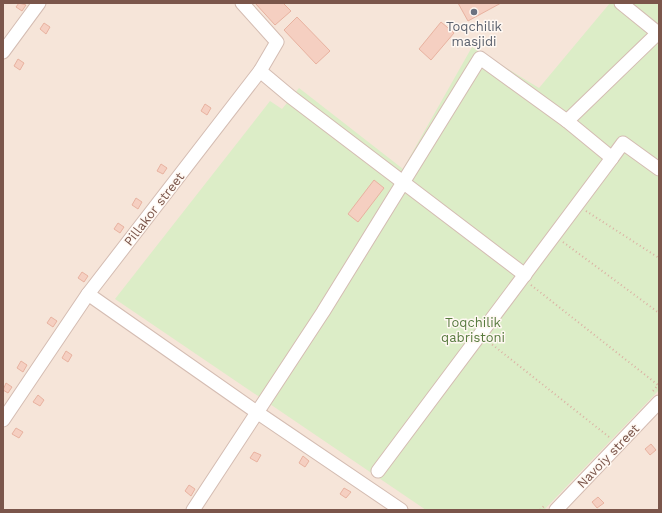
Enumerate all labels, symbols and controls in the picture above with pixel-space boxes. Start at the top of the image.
marker: Toqchilik masjidi [469,7,479,17]
place label: Toqchilik masjidi [446,19,503,49]
street label: Pillakor street [121,169,188,249]
park label: Toqchilik qabristoni [441,315,505,345]
street label: Navoiy street [574,421,643,491]

